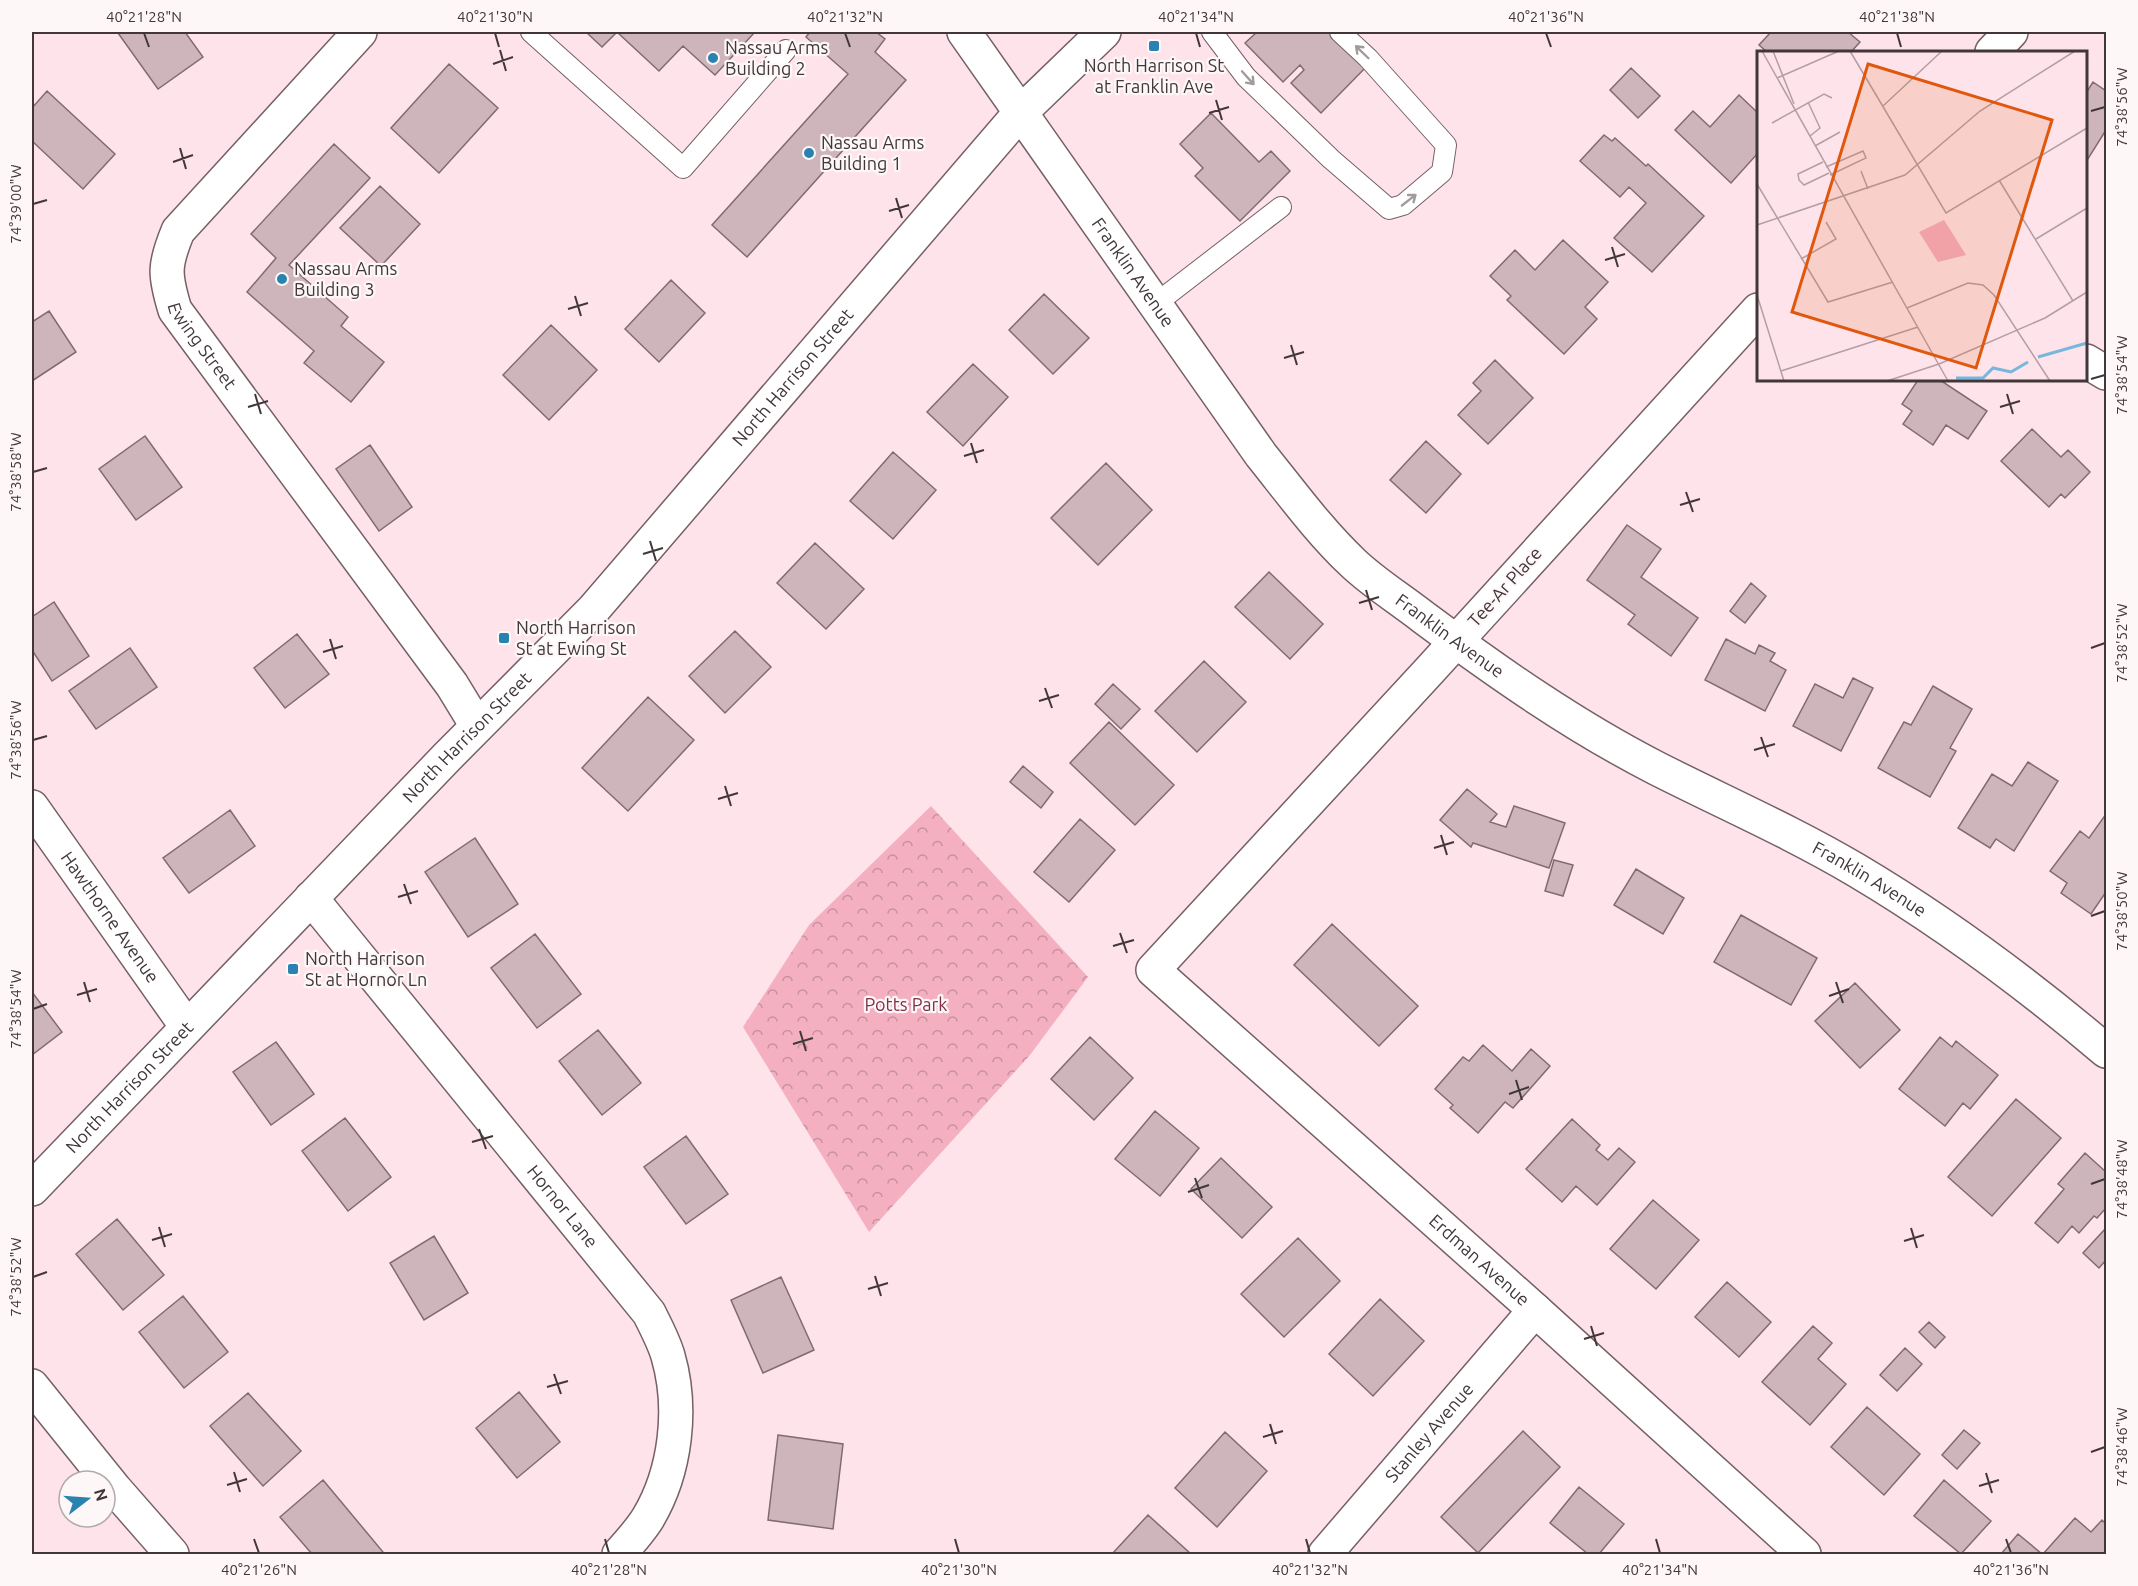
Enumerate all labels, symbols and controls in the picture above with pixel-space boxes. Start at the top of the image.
text: 40°21'28"N [106,8,182,25]
text: 40°21'30"N [457,8,533,25]
text: 40°21'32"N [807,8,883,25]
text: 40°21'34"N [1158,8,1234,25]
text: 40°21'36"N [1508,8,1584,25]
text: 40°21'38"N [1859,8,1935,25]
place label: Nassau Arms Building 2 [725,37,828,78]
marker: North Harrison St at Franklin Ave [1147,39,1161,53]
one-way arrow [1355,45,1370,59]
marker: Nassau Arms Building 2 [706,51,720,65]
inset map [1757,51,2087,381]
place label: North Harrison St at Franklin Ave [1084,55,1224,96]
text: 74°38'56"W [2113,67,2130,147]
one-way arrow [1241,70,1255,85]
place label: Nassau Arms Building 1 [821,132,924,173]
marker: Nassau Arms Building 1 [802,146,816,160]
text: 74°39'00"W [7,164,24,244]
one-way arrow [1401,193,1417,206]
street label: Franklin Avenue [1089,214,1179,330]
place label: Nassau Arms Building 3 [294,258,397,299]
marker: Nassau Arms Building 3 [275,272,289,286]
street label: Ewing Street [164,300,241,393]
street label: North Harrison Street [728,304,857,449]
text: 74°38'54"W [2113,335,2130,415]
text: 74°38'58"W [7,432,24,512]
street label: Tee-Ar Place [1463,543,1545,630]
street label: Franklin Avenue [1392,589,1508,681]
text: 74°38'52"W [2113,603,2130,683]
place label: North Harrison St at Ewing St [516,617,636,658]
marker: North Harrison St at Ewing St [497,631,511,645]
street label: North Harrison Street [398,667,535,806]
text: 74°38'56"W [7,700,24,780]
street label: Franklin Avenue [1810,837,1930,920]
street label: Hawthorne Avenue [58,847,164,986]
text: 74°38'50"W [2113,871,2130,951]
place label: North Harrison St at Hornor Ln [305,948,427,989]
marker: North Harrison St at Hornor Ln [286,962,300,976]
text: 74°38'54"W [7,969,24,1049]
park label: Potts Park [865,994,947,1014]
street label: North Harrison Street [61,1017,197,1157]
text: 74°38'48"W [2113,1139,2130,1219]
street label: Hornor Lane [524,1161,603,1251]
street label: Erdman Avenue [1426,1210,1534,1309]
text: 74°38'52"W [7,1237,24,1317]
street label: Stanley Avenue [1381,1379,1477,1486]
text: 74°38'46"W [2113,1407,2130,1487]
north arrow [57,1469,117,1529]
text: N [91,1486,112,1503]
text: 40°21'26"N [221,1561,297,1578]
text: 40°21'28"N [571,1561,647,1578]
text: 40°21'30"N [921,1561,997,1578]
text: 40°21'32"N [1272,1561,1348,1578]
text: 40°21'34"N [1622,1561,1698,1578]
text: 40°21'36"N [1973,1561,2049,1578]

